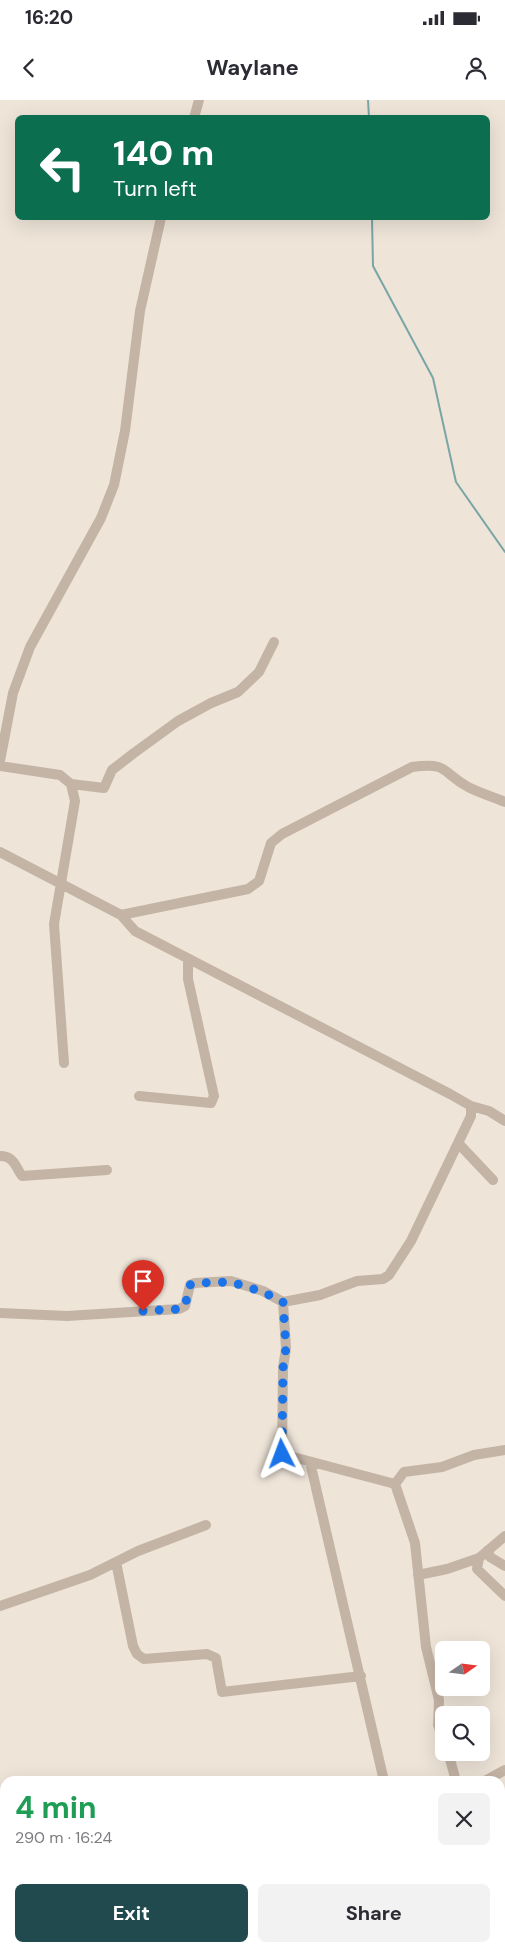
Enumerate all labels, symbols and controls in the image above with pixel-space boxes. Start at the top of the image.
text: 16:20 [25,5,73,30]
text: Waylane [206,53,299,82]
icon: back [15,54,43,82]
icon: person [462,54,490,82]
text: 140 m [113,130,214,176]
icon: left [30,135,95,200]
text: Turn left [113,174,197,203]
pin [122,1260,164,1311]
icon: arrive [129,1267,157,1295]
position arrow [255,1427,307,1479]
north arrow [435,1641,490,1696]
map controls [435,1641,490,1761]
button: search [435,1706,490,1761]
text: 4 min [15,1788,97,1827]
button: close [438,1793,490,1845]
text: 290 m · 16:24 [15,1827,112,1848]
button: Exit [15,1884,248,1942]
button: Share [258,1884,490,1942]

